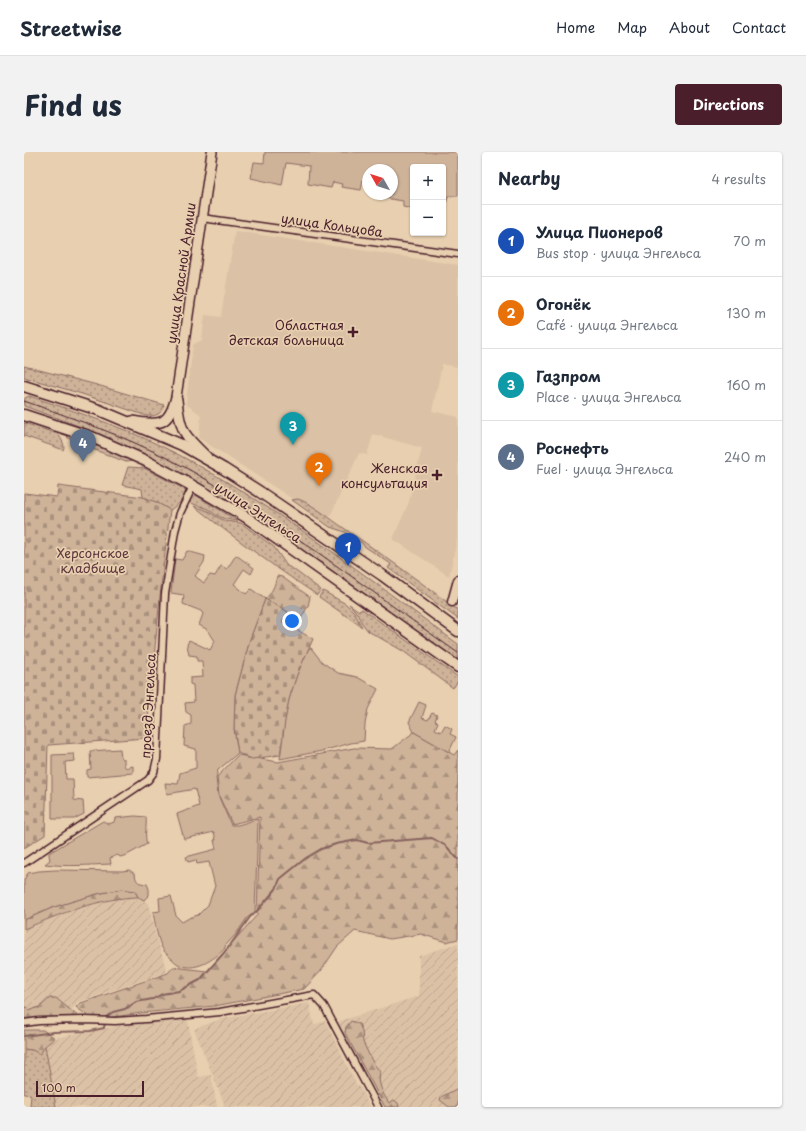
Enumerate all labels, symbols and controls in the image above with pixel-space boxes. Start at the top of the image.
text: Streetwise [20,14,122,42]
text: Home [556,17,595,38]
text: Map [617,17,647,38]
text: About [669,17,710,38]
text: Contact [732,17,786,38]
text: Find us [24,83,122,126]
button: Directions [675,84,782,125]
north arrow [362,164,398,200]
map controls [410,164,446,236]
button: + [410,164,446,200]
text: Nearby [498,165,560,191]
text: 4 results [712,169,766,188]
button: − [410,200,446,236]
street label: улица Красной Армии [161,201,200,345]
street label: улица Кольцова [280,208,385,241]
text: Улица Пионеров [536,220,663,243]
text: 1 [508,231,514,250]
text: 70 m [733,231,766,250]
text: Bus stop · улица Энгельса [536,243,701,262]
text: Огонёк [536,292,591,315]
text: 2 [506,303,516,322]
text: 130 m [727,303,766,322]
place label: Областная детская больница [229,315,345,349]
text: Café · улица Энгельса [536,315,678,334]
marker: Областная детская больница [347,326,359,338]
text: Газпром [536,364,601,387]
text: 3 [507,375,515,394]
text: 160 m [727,375,766,394]
text: Place · улица Энгельса [536,387,681,406]
pin: 3 [280,412,306,445]
pin: 4 [70,429,96,462]
text: Роснефть [536,436,609,459]
text: 4 [507,447,515,466]
text: 240 m [724,447,766,466]
pin: 2 [306,453,332,486]
place label: Женская консультация [341,458,428,492]
text: Fuel · улица Энгельса [536,459,673,478]
marker: Женская консультация [431,469,443,481]
street label: улица Энгельса [211,476,306,547]
pin: 1 [335,533,361,566]
park label: Херсонское кладбище [57,543,129,577]
your location [282,611,302,631]
street label: проезд Энгельса [135,652,160,759]
scale bar [36,1079,144,1098]
text: 100 m [42,1079,76,1096]

